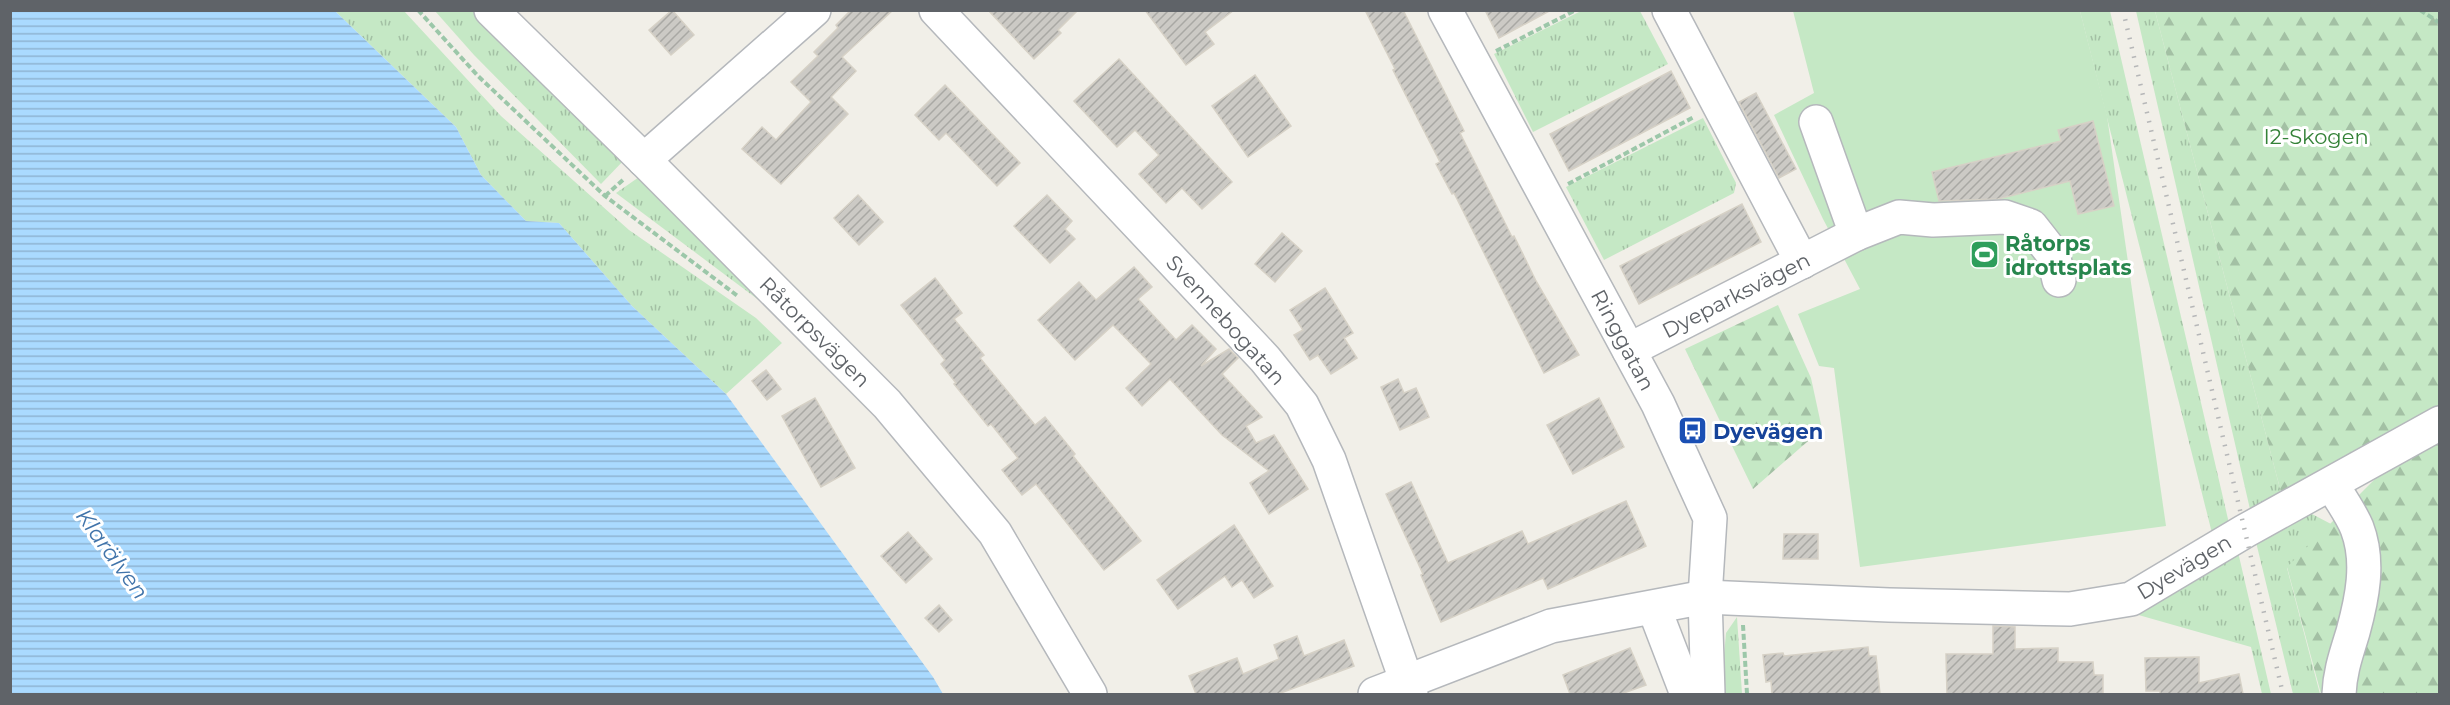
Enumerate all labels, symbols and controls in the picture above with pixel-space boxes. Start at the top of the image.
park label: I2-Skogen [2263,124,2369,149]
place label: Råtorps idrottsplats [2005,231,2132,280]
sports icon: Råtorps idrottsplats [1968,239,2000,271]
street label: Dyeparksvägen [1658,247,1814,343]
street label: Svennebogatan [1161,250,1291,390]
street label: Råtorpsvägen [755,272,875,392]
street label: Ringgatan [1586,285,1660,395]
bus stop icon: Dyevägen [1676,415,1708,447]
place label: Dyevägen [1713,419,1823,444]
water label: Klarälven [70,503,154,605]
street label: Dyevägen [2132,529,2236,605]

